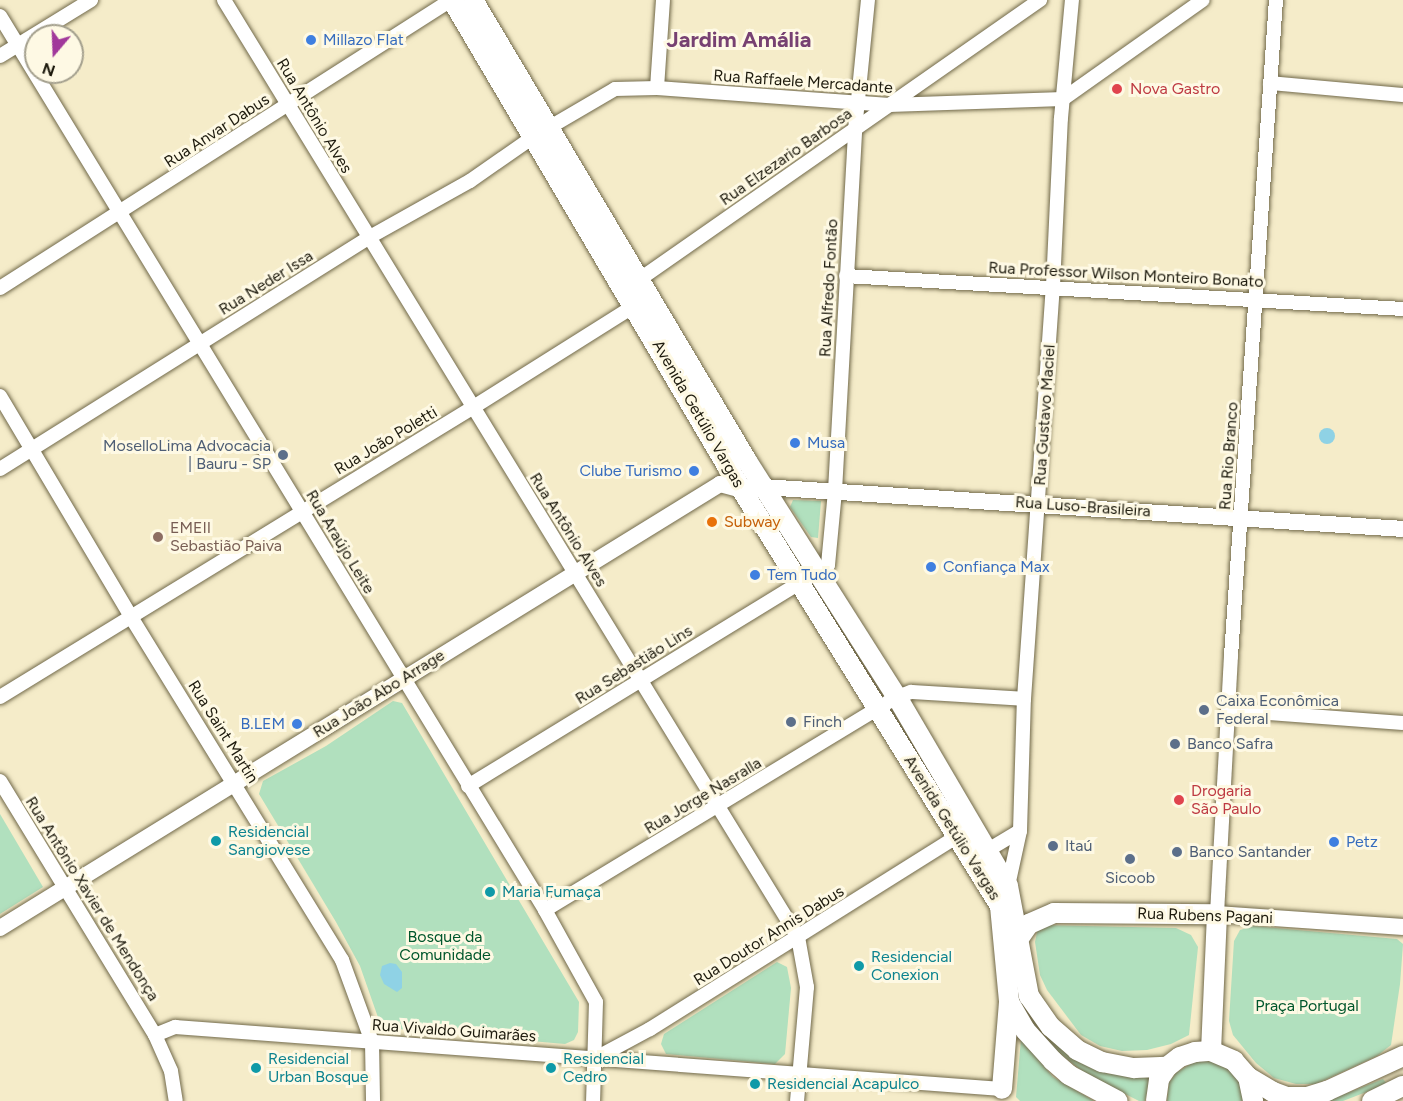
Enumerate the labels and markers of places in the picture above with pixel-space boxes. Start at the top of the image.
place label: Millazo FIat [323,30,404,50]
marker: Millazo FIat [304,33,318,47]
place label: Nova Gastro [1130,79,1220,99]
marker: Nova Gastro [1108,80,1126,98]
place label: Musa [807,433,845,453]
place label: MoselloLima Advocacia | Bauru - SP [103,436,271,474]
marker: Musa [788,436,802,450]
marker: MoselloLima Advocacia | Bauru - SP [276,448,290,462]
place label: Clube Turismo [579,461,682,481]
marker: Clube Turismo [687,464,701,478]
place label: Subway [724,512,781,532]
marker: Subway [705,515,719,529]
place label: EMEII Sebastião Paiva [170,518,282,556]
marker: EMEII Sebastião Paiva [151,530,165,544]
place label: Confiança Max [943,557,1050,577]
marker: Confiança Max [924,560,938,574]
place label: Tem Tudo [767,565,837,585]
marker: Tem Tudo [748,568,762,582]
place label: Caixa Econômica Federal [1216,691,1339,729]
marker: Caixa Econômica Federal [1197,703,1211,717]
place label: Finch [803,712,842,732]
place label: B.LEM [241,714,285,734]
marker: Finch [784,715,798,729]
marker: B.LEM [290,717,304,731]
place label: Banco Safra [1187,734,1273,754]
marker: Banco Safra [1168,737,1182,751]
place label: Drogaria São Paulo [1191,781,1261,819]
marker: Drogaria São Paulo [1172,793,1186,807]
place label: Residencial Sangiovese [228,822,310,860]
place label: Petz [1346,832,1378,852]
marker: Residencial Sangiovese [209,834,223,848]
marker: Petz [1327,835,1341,849]
place label: Itaú [1065,836,1092,856]
marker: Itaú [1046,839,1060,853]
place label: Banco Santander [1189,842,1311,862]
marker: Banco Santander [1170,845,1184,859]
marker: Sicoob [1123,852,1137,866]
place label: Sicoob [1105,868,1155,888]
place label: Maria Fumaça [502,882,601,902]
marker: Maria Fumaça [483,885,497,899]
place label: Residencial Conexion [871,947,952,985]
marker: Residencial Conexion [852,959,866,973]
place label: Residencial Urban Bosque [268,1049,369,1087]
place label: Residencial Cedro [563,1049,644,1087]
marker: Residencial Urban Bosque [249,1061,263,1075]
marker: Residencial Cedro [544,1061,558,1075]
place label: Residencial Acapulco [767,1074,919,1094]
marker: Residencial Acapulco [748,1077,762,1091]

